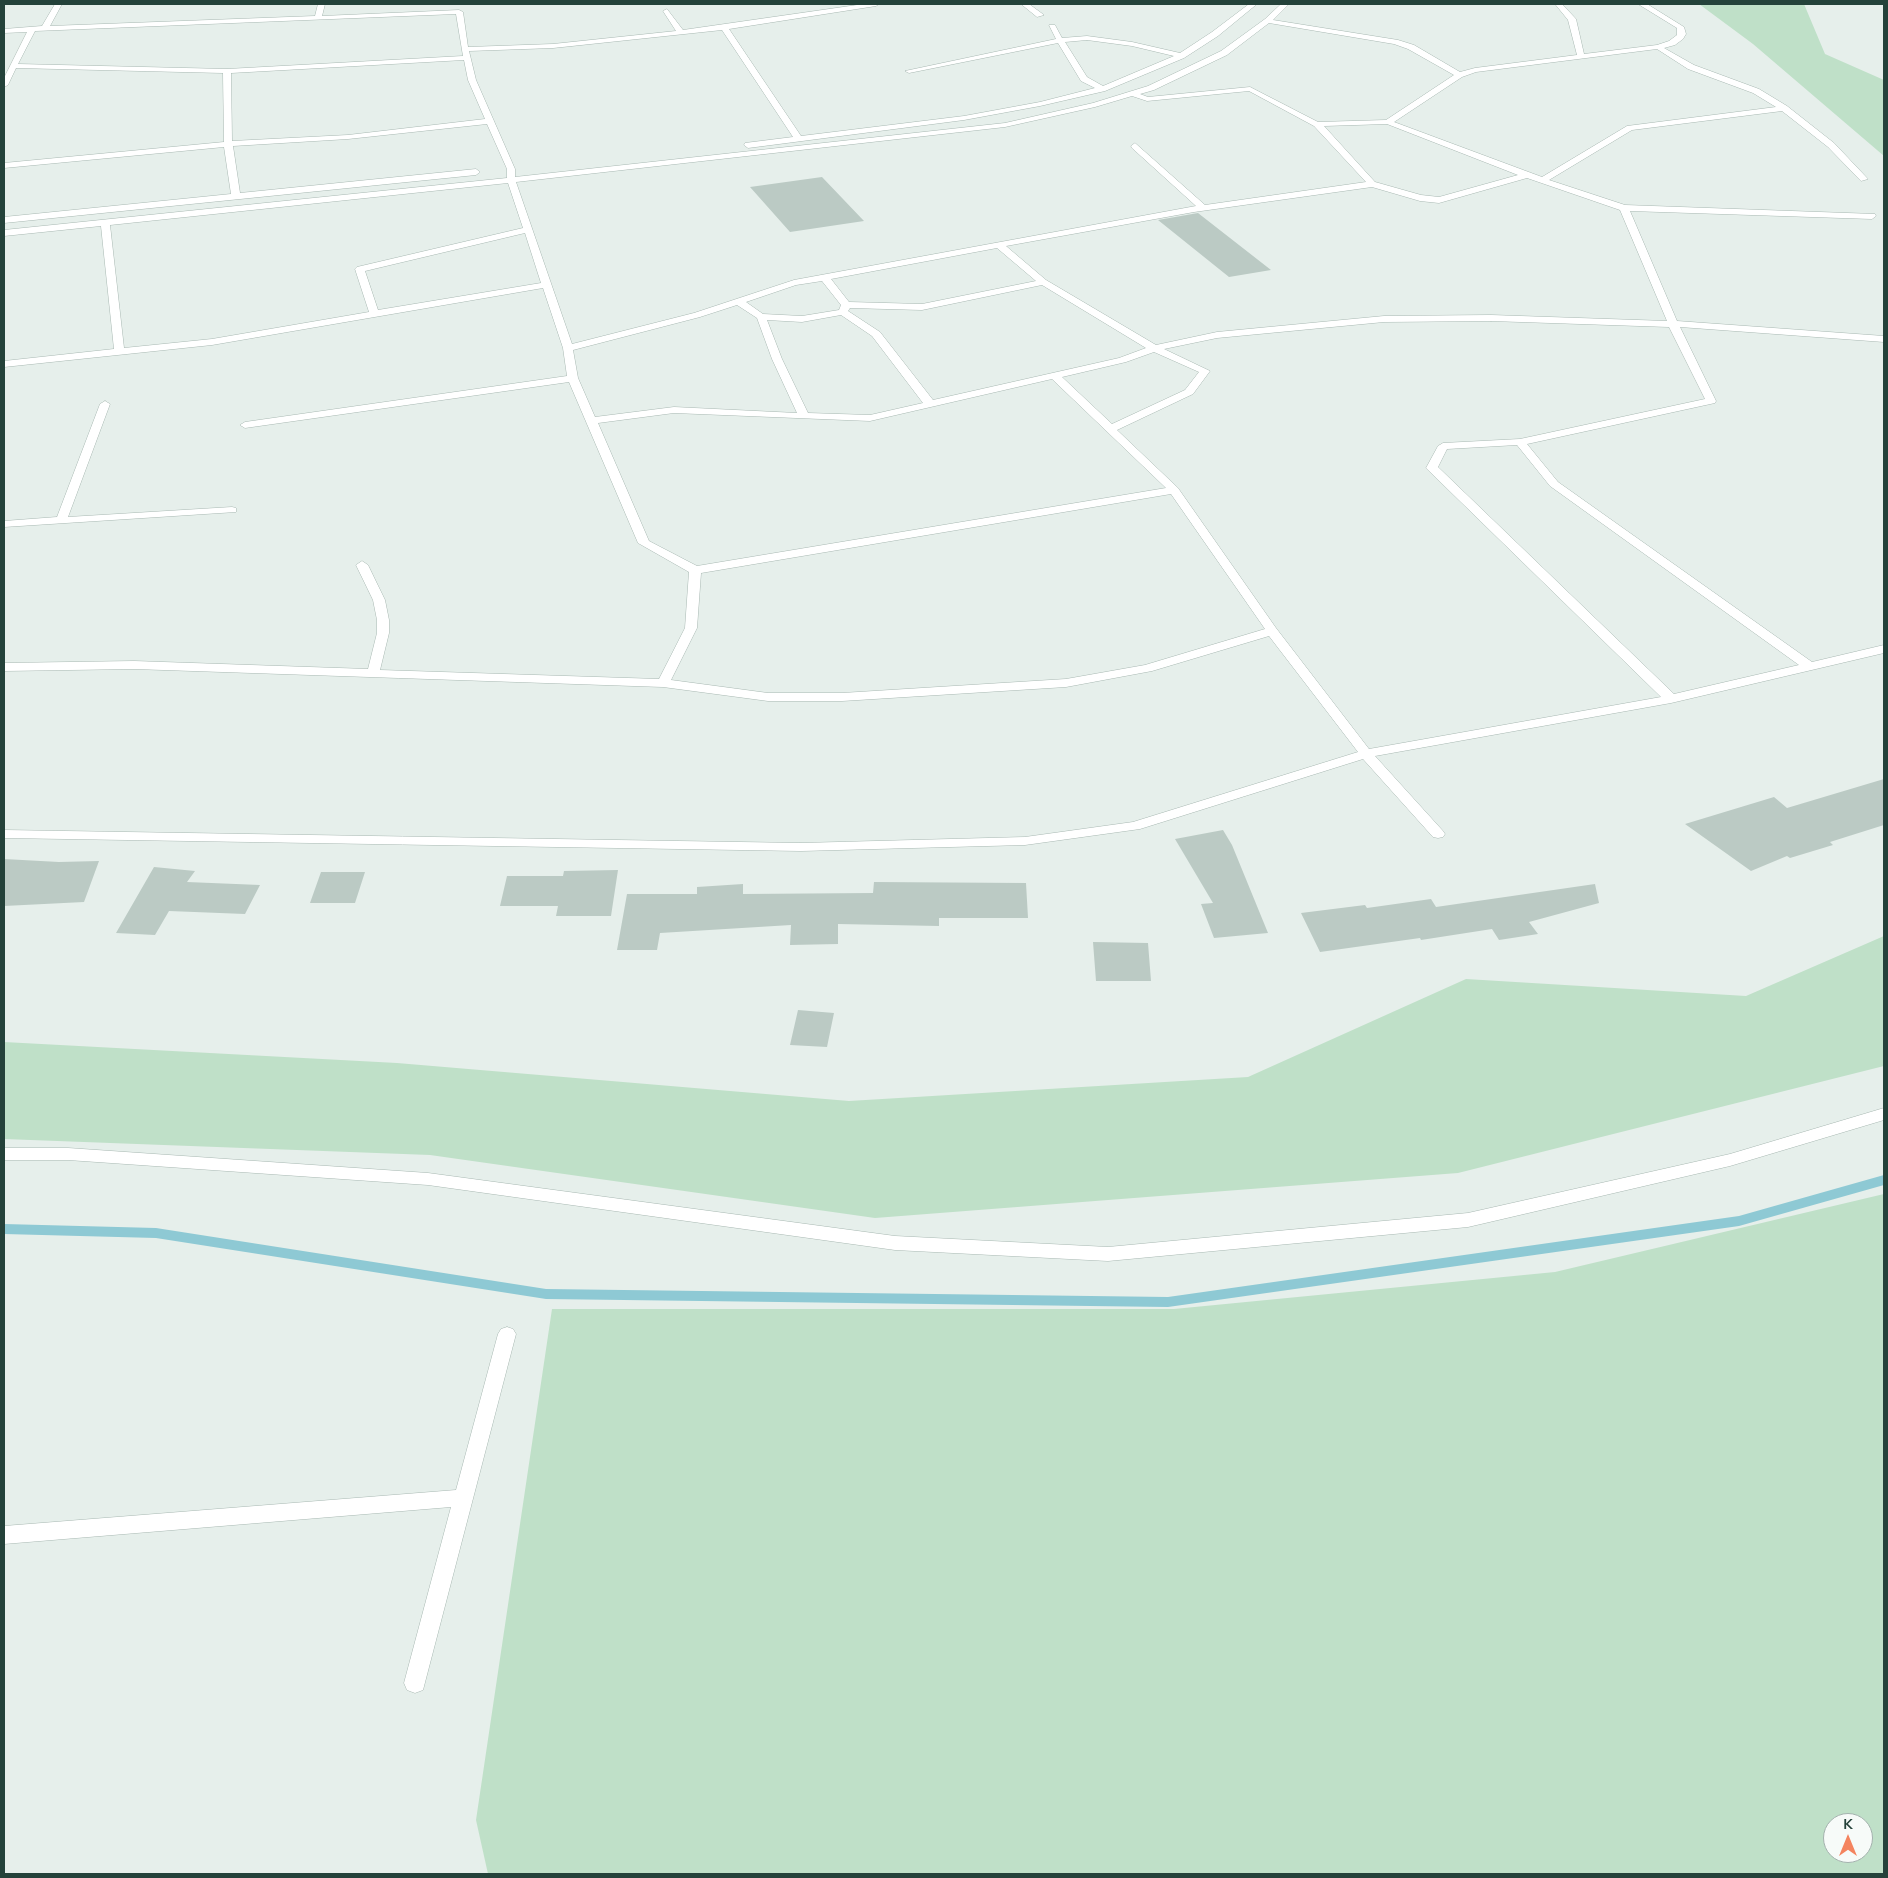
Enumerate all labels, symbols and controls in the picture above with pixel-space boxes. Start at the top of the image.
north arrow [1823,1813,1873,1863]
text: K [1843,1815,1853,1833]

